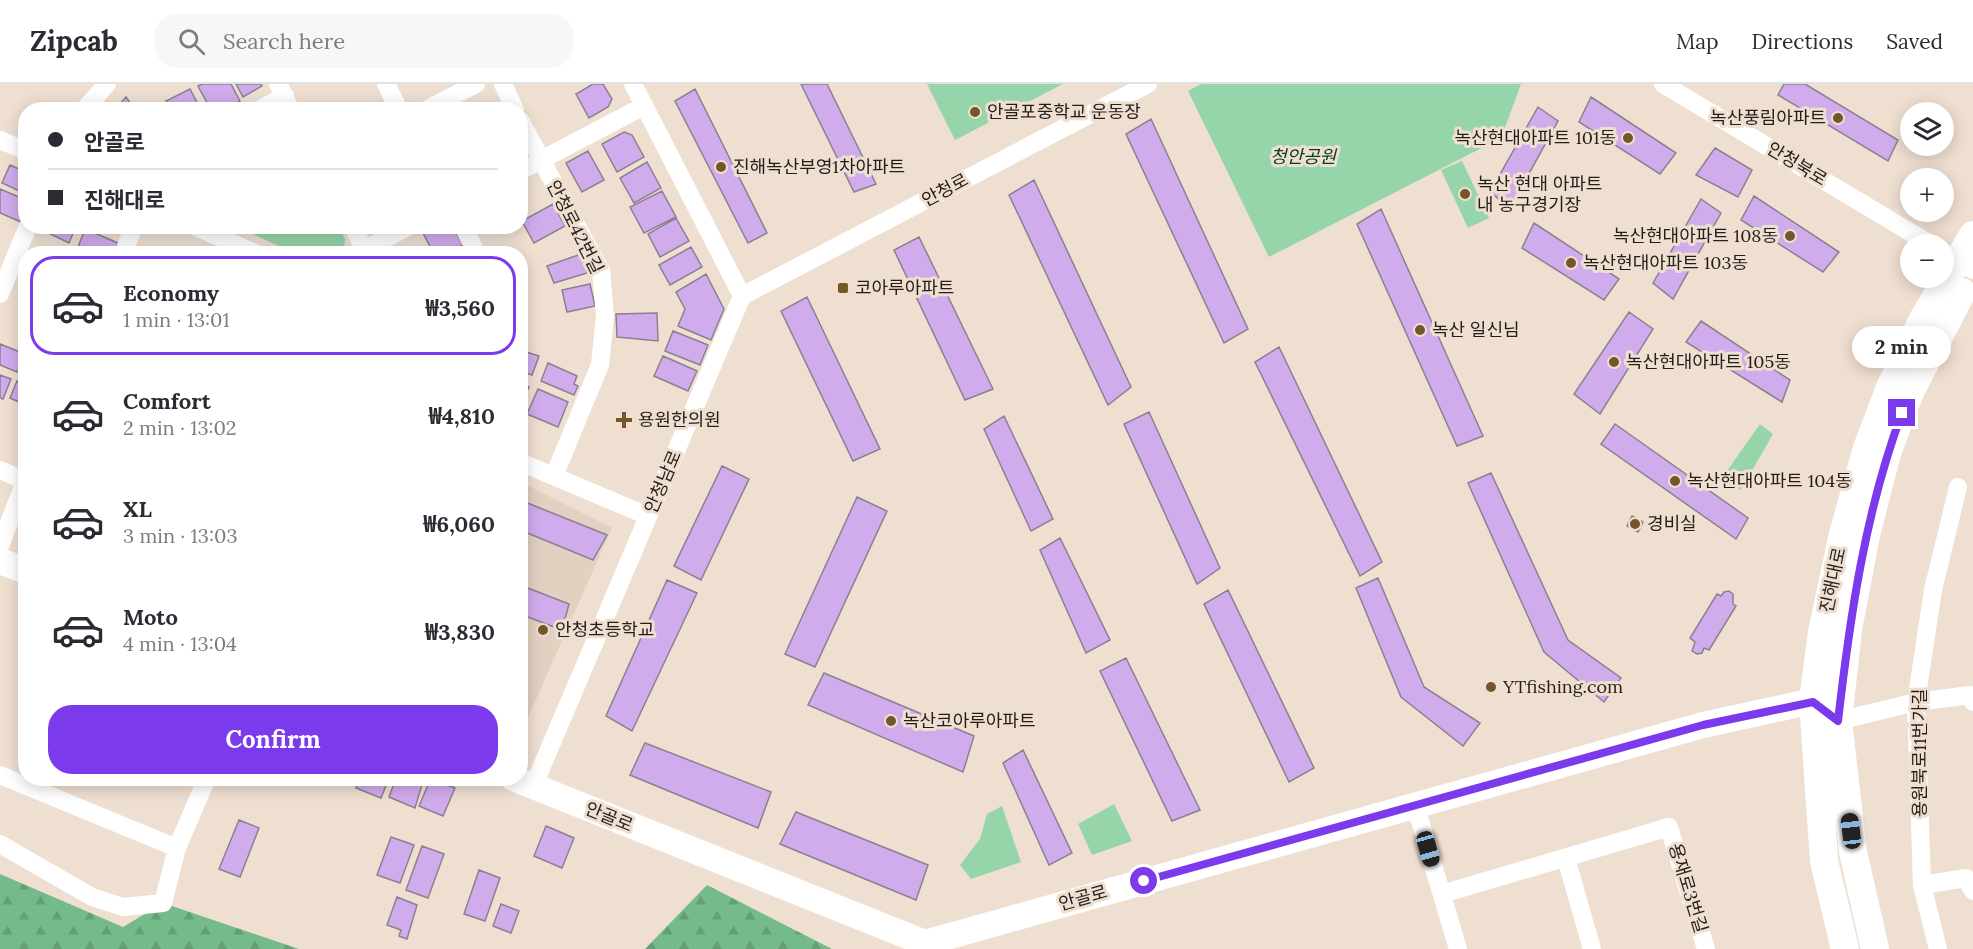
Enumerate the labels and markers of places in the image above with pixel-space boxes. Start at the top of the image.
place label: 안골포중학교 운동장 [987,100,1141,123]
marker: 안골포중학교 운동장 [968,105,982,119]
place label: 녹산풍림아파트 [1710,106,1826,129]
marker: 녹산풍림아파트 [1831,111,1845,125]
place label: 녹산현대아파트 101동 [1455,126,1616,149]
marker: 녹산현대아파트 101동 [1621,131,1635,145]
place label: 진해녹산부영1차아파트 [733,155,905,178]
marker: 진해녹산부영1차아파트 [714,160,728,174]
place label: 녹산 현대 아파트 내 농구경기장 [1477,172,1602,216]
marker: 녹산 현대 아파트 내 농구경기장 [1458,187,1472,201]
place label: 녹산현대아파트 108동 [1613,224,1778,247]
marker: 녹산현대아파트 108동 [1783,229,1797,243]
place label: 녹산현대아파트 103동 [1583,251,1748,274]
marker: 녹산현대아파트 103동 [1564,256,1578,270]
place label: 코아루아파트 [855,276,954,299]
marker: 코아루아파트 [836,281,850,295]
place label: 녹산 일신님 [1432,318,1520,341]
marker: 녹산 일신님 [1413,323,1427,337]
place label: 녹산현대아파트 105동 [1626,350,1791,373]
marker: 녹산현대아파트 105동 [1607,355,1621,369]
place label: 용원한의원 [638,408,721,431]
marker: 용원한의원 [615,411,633,429]
place label: 녹산현대아파트 104동 [1687,469,1852,492]
marker: 녹산현대아파트 104동 [1668,474,1682,488]
place label: 경비실 [1647,512,1697,535]
marker: 경비실 [1628,517,1642,531]
place label: 안청초등학교 [555,618,654,641]
marker: 안청초등학교 [536,623,550,637]
place label: YTfishing.com [1502,675,1623,698]
marker: YTfishing.com [1484,680,1498,694]
place label: 녹산코아루아파트 [903,709,1035,732]
marker: 녹산코아루아파트 [884,714,898,728]

